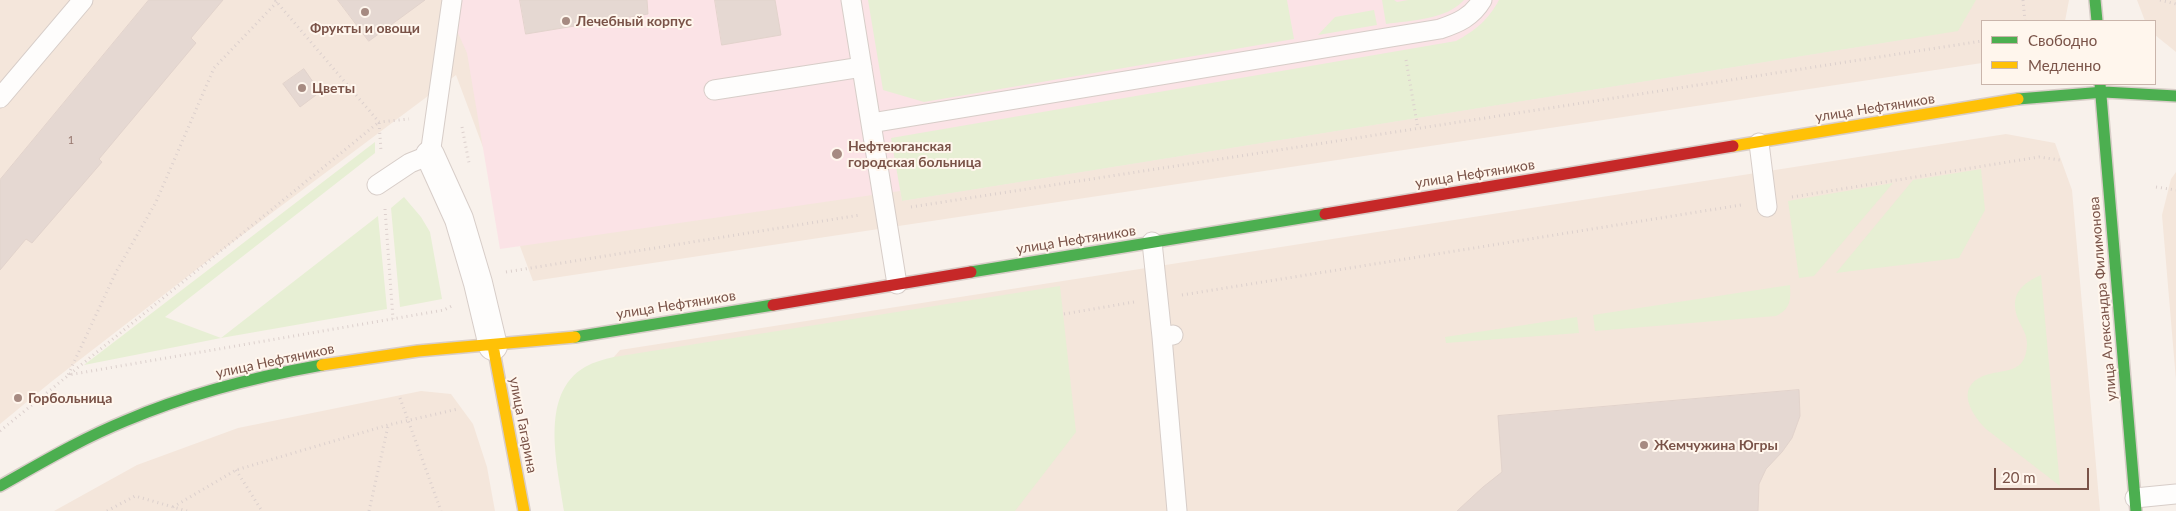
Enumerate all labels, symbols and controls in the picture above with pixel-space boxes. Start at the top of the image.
marker: Фрукты и овощи [359,6,371,18]
place label: Лечебный корпус [576,13,692,29]
marker: Лечебный корпус [560,15,572,27]
place label: Фрукты и овощи [310,20,420,36]
legend [1981,20,2156,85]
text: Свободно [2028,31,2097,49]
text: Медленно [2028,56,2101,74]
place label: Цветы [312,80,355,96]
marker: Цветы [296,82,308,94]
street label: улица Нефтяников [1814,90,1936,126]
house number: 1 [68,133,74,147]
place label: Нефтеюганская городская больница [848,138,981,170]
marker: Нефтеюганская городская больница [830,147,844,161]
street label: улица Нефтяников [1414,156,1536,192]
street label: улица Александра Филимонова [2086,196,2120,402]
street label: улица Нефтяников [1015,222,1137,258]
street label: улица Нефтяников [615,287,737,323]
street label: улица Нефтяников [214,340,336,382]
street label: улица Гагарина [505,375,541,475]
place label: Горбольница [28,390,112,406]
marker: Горбольница [12,392,24,404]
place label: Жемчужина Югры [1654,437,1778,453]
marker: Жемчужина Югры [1638,439,1650,451]
scale bar [1996,458,2091,490]
text: 20 m [2002,468,2036,486]

